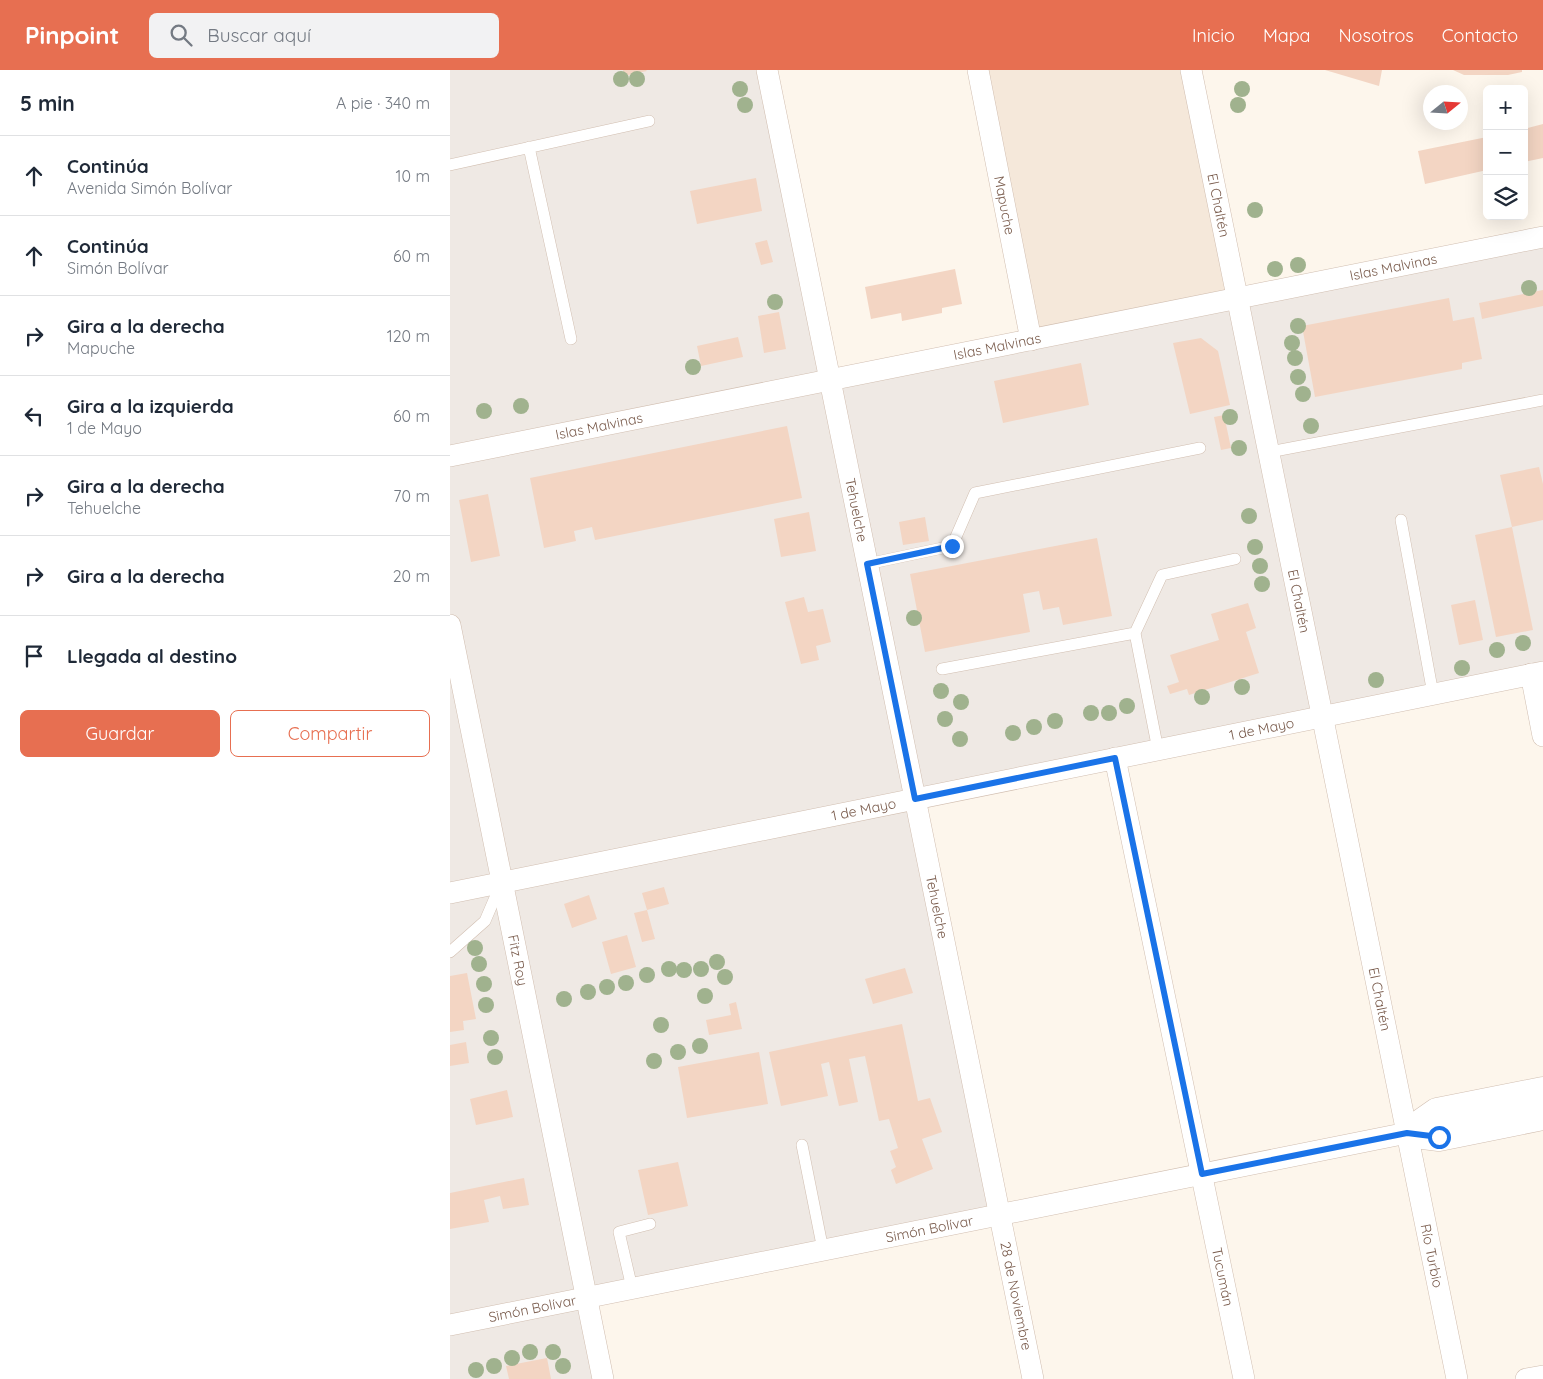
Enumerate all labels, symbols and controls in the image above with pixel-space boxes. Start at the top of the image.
search box [149,13,499,58]
text: Pinpoint [25,20,119,50]
icon: search [167,21,195,49]
text: Buscar aquí [207,23,311,47]
text: Inicio [1192,24,1235,47]
text: Mapa [1263,24,1311,47]
text: Nosotros [1339,24,1414,47]
text: Contacto [1442,24,1518,47]
north arrow [1423,85,1468,130]
map controls [1483,85,1528,220]
button: + [1483,85,1528,130]
text: 5 min [20,90,75,116]
text: A pie · 340 m [336,93,430,113]
button: − [1483,130,1528,175]
text: Continúa [67,154,149,178]
icon: ahead [20,162,48,190]
text: 10 m [396,166,430,186]
street label: El Chaltén [1203,172,1234,239]
street label: Mapuche [990,174,1019,236]
button: layers [1483,175,1528,220]
text: Avenida Simón Bolívar [67,178,233,198]
text: Continúa [67,234,149,258]
icon: ahead [20,242,48,270]
text: 60 m [393,246,430,266]
street label: Islas Malvinas [1348,249,1439,285]
text: Simón Bolívar [67,258,169,278]
text: Gira a la derecha [67,314,225,338]
icon: right [20,322,48,350]
text: 120 m [387,326,430,346]
street label: Islas Malvinas [952,329,1042,364]
text: Mapuche [67,338,135,358]
text: Gira a la izquierda [67,394,234,418]
icon: left [20,402,48,430]
text: 60 m [393,406,430,426]
street label: Islas Malvinas [554,409,644,444]
text: 1 de Mayo [67,418,142,438]
text: Gira a la derecha [67,474,225,498]
street label: Tehuelche [841,476,872,544]
icon: right [20,482,48,510]
text: 70 m [393,486,430,506]
text: Tehuelche [67,498,141,518]
route end [941,535,964,558]
icon: right [20,562,48,590]
text: Gira a la derecha [67,564,225,588]
text: 20 m [393,566,430,586]
street label: El Chaltén [1284,568,1314,635]
icon: arrive [20,642,48,670]
text: Llegada al destino [67,644,237,668]
button: Guardar [20,710,220,757]
button: Compartir [230,710,430,757]
street label: 1 de Mayo [1228,714,1296,744]
street label: 1 de Mayo [830,794,898,825]
street label: Tehuelche [922,873,952,941]
street label: Fitz Roy [504,933,532,987]
street label: El Chaltén [1365,966,1395,1032]
route start [1428,1126,1451,1149]
street label: Simón Bolívar [884,1211,976,1246]
street label: Río Turbio [1417,1222,1447,1289]
street label: 28 de Noviembre [996,1240,1036,1352]
street label: Tucumán [1208,1246,1238,1308]
street label: Simón Bolívar [487,1291,578,1326]

